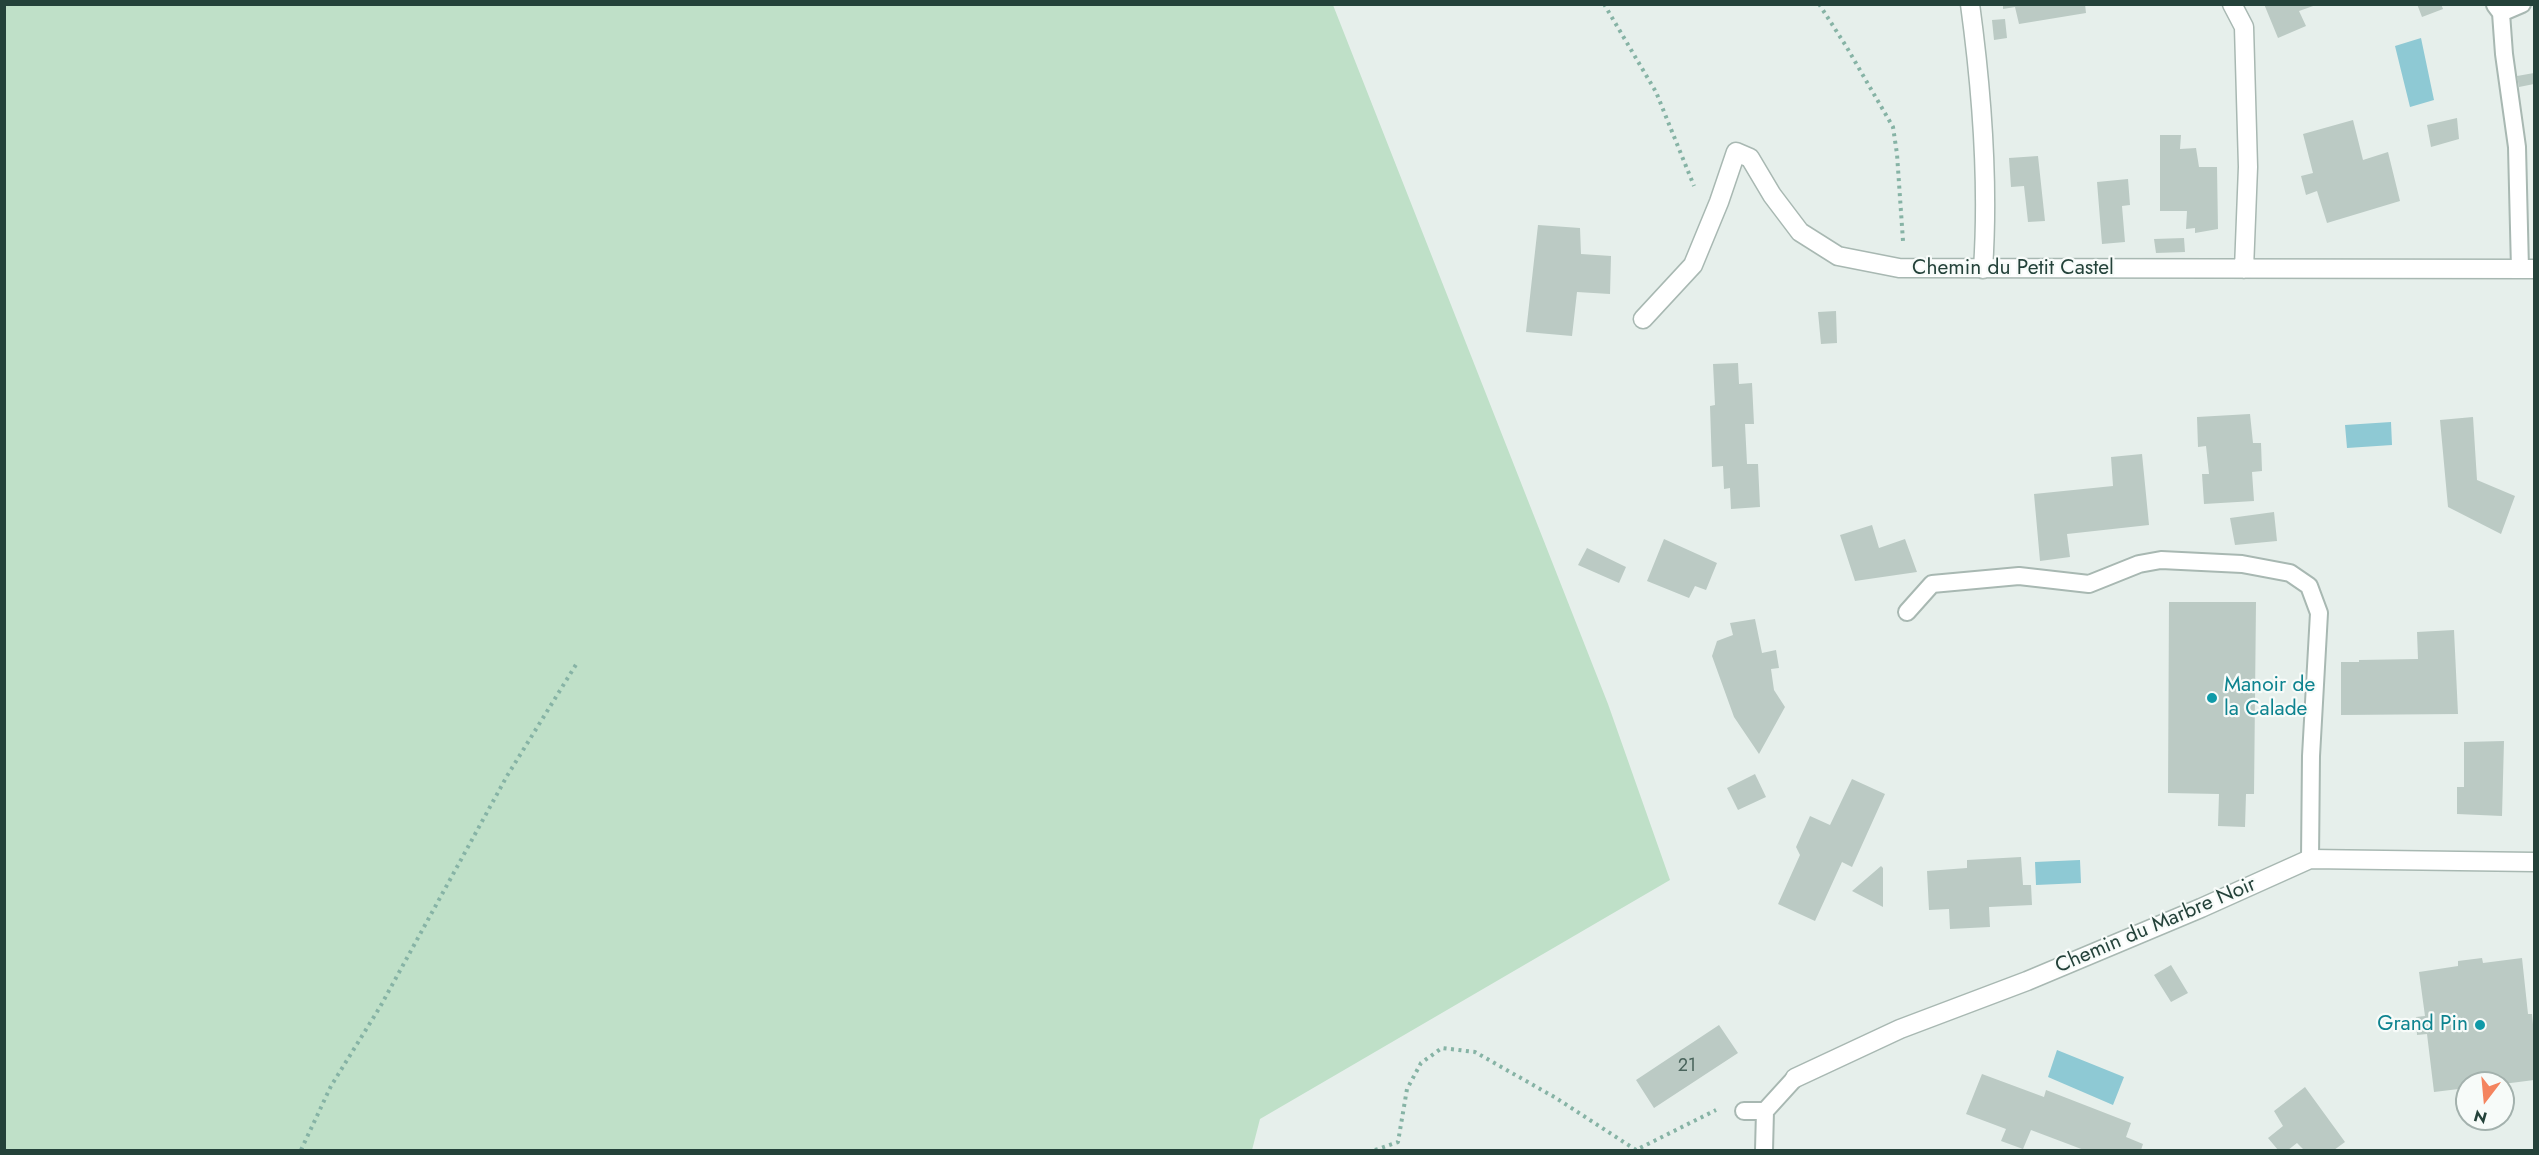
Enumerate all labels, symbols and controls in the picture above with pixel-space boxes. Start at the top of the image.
street label: Chemin du Petit Castel [1912,256,2114,282]
place label: Manoir de la Calade [2224,673,2315,723]
marker: Manoir de la Calade [2205,691,2219,705]
street label: Chemin du Marbre Noir [2052,872,2260,980]
place label: Grand Pin [2377,1012,2468,1038]
marker: Grand Pin [2473,1018,2487,1032]
house number: 21 [1678,1056,1696,1078]
north arrow [2455,1071,2515,1131]
text: N [2471,1104,2490,1130]

